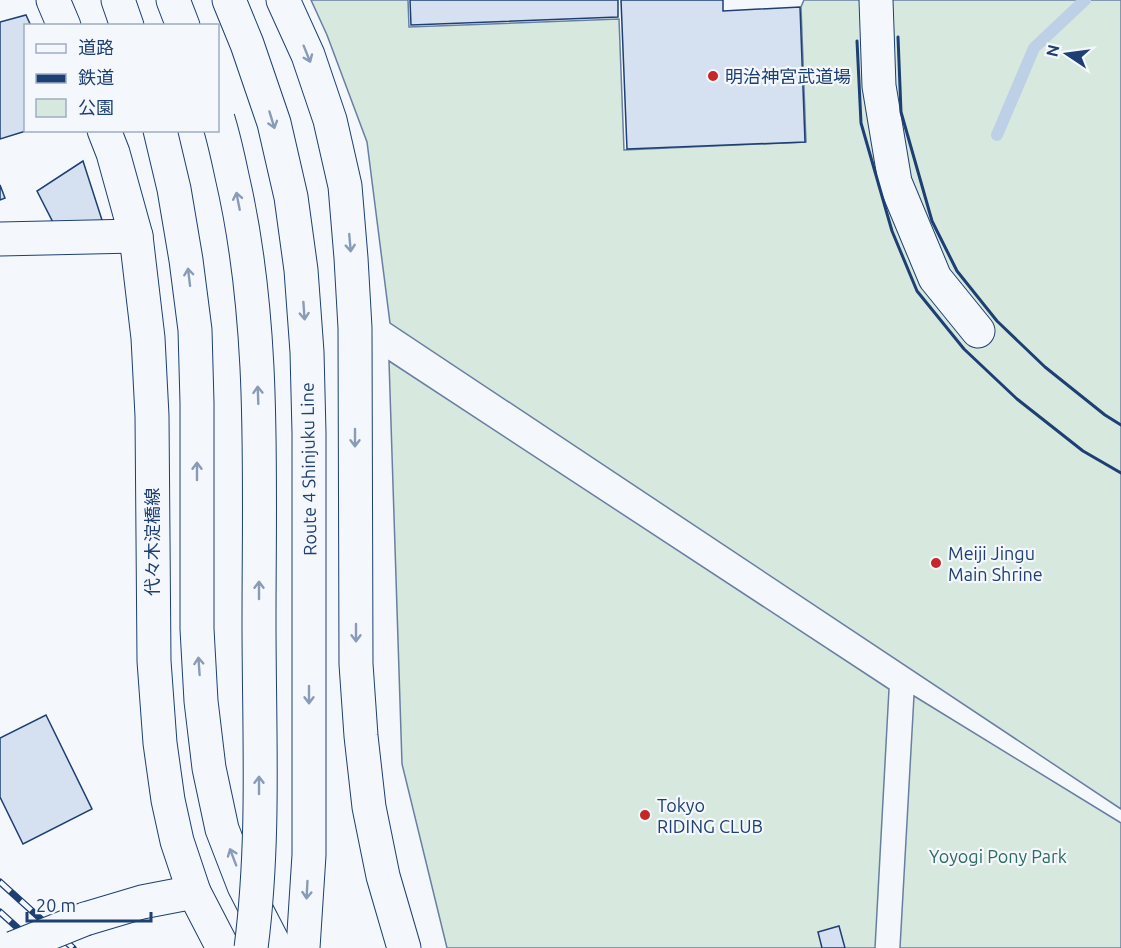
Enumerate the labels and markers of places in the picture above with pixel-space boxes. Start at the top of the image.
place label: 明治神宮武道場 [725,66,851,86]
marker: 明治神宮武道場 [706,69,720,83]
place label: Meiji Jingu Main Shrine [948,543,1043,584]
marker: Meiji Jingu Main Shrine [929,556,943,570]
place label: Tokyo RIDING CLUB [657,795,763,836]
marker: Tokyo RIDING CLUB [638,808,652,822]

